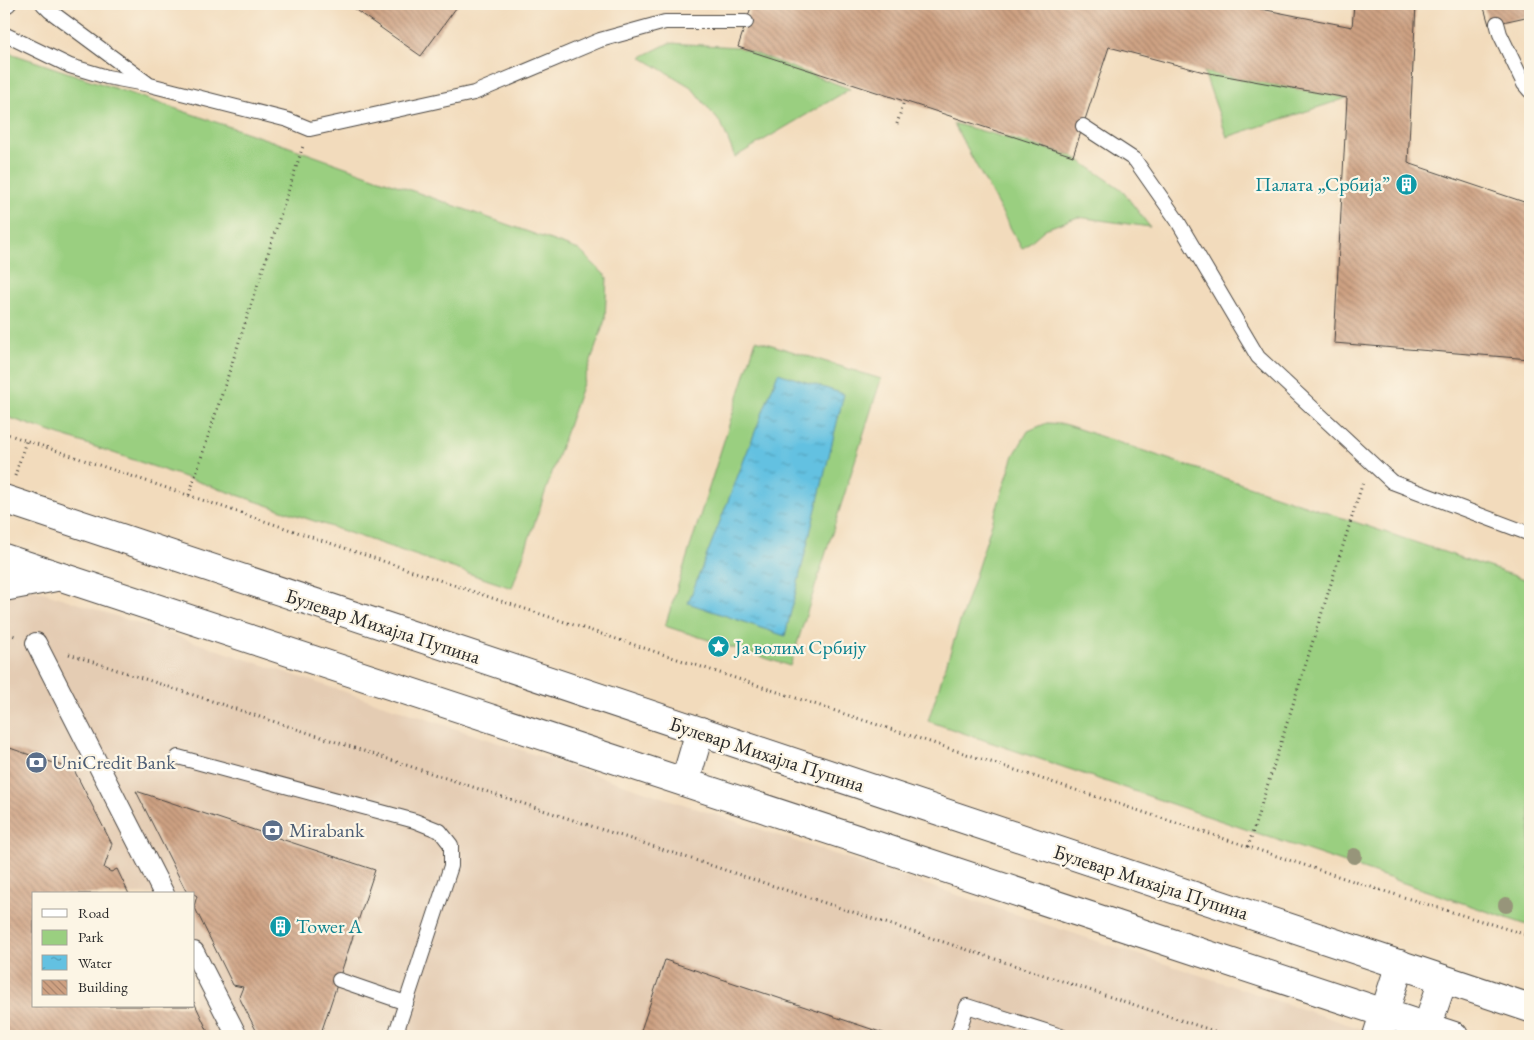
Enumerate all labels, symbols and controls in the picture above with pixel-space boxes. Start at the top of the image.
place label: Палата „Србија” [1255,171,1390,197]
building icon: Палата „Србија” [1394,172,1418,196]
street label: Булевар Михајла Пупина [282,582,484,670]
place label: Ја волим Србију [733,634,866,660]
place icon: Ја волим Србију [707,635,731,659]
street label: Булевар Михајла Пупина [666,710,868,798]
place label: UniCredit Bank [52,749,176,775]
bank icon: UniCredit Bank [24,750,48,774]
place label: Mirabank [289,817,365,843]
bank icon: Mirabank [261,818,285,842]
street label: Булевар Михајла Пупина [1050,838,1252,926]
legend [32,892,195,1008]
text: Road [78,903,110,922]
place label: Tower A [296,913,363,939]
building icon: Tower A [268,914,292,938]
text: Park [78,927,105,946]
text: Water [78,953,112,972]
text: Building [78,977,128,996]

